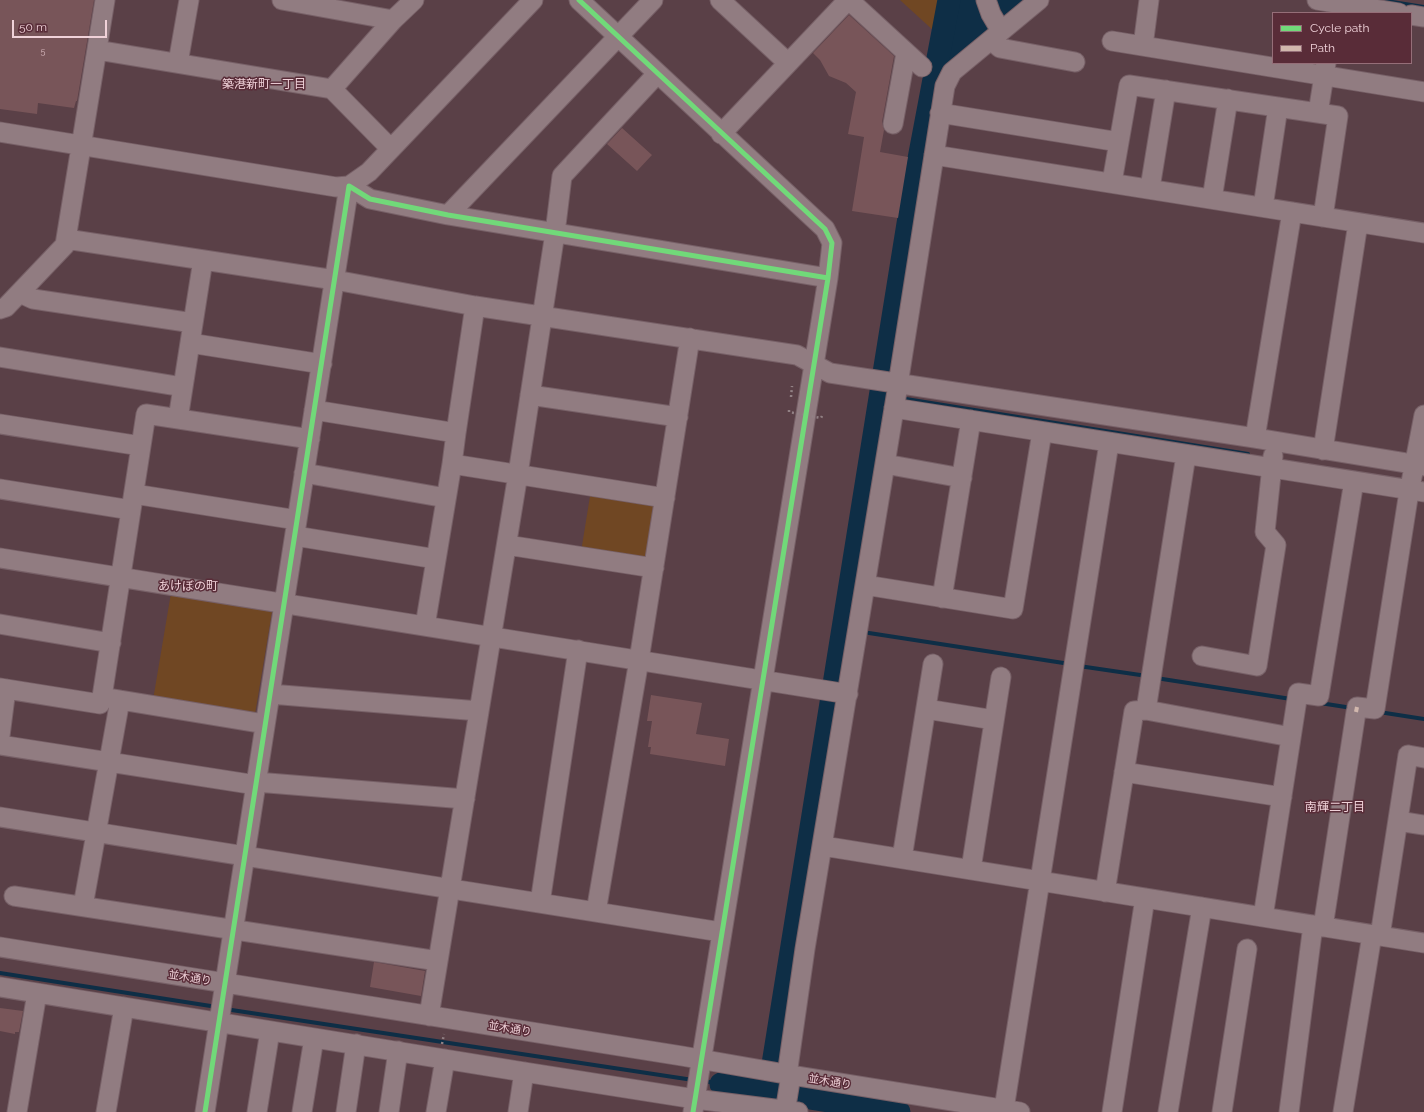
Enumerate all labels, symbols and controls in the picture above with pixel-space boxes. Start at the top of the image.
scale bar [14,12,109,38]
legend [1272,12,1412,64]
text: 50 m [19,20,47,34]
text: Cycle path [1310,21,1369,35]
text: Path [1310,41,1335,55]
house number: 5 [41,46,45,56]
district label: 築港新町一丁目 [222,77,306,91]
district label: あけぼの町 [158,579,218,593]
district label: 南輝二丁目 [1305,800,1365,814]
street label: 並木通り [167,968,213,988]
street label: 並木通り [487,1019,533,1039]
street label: 並木通り [807,1072,853,1092]

